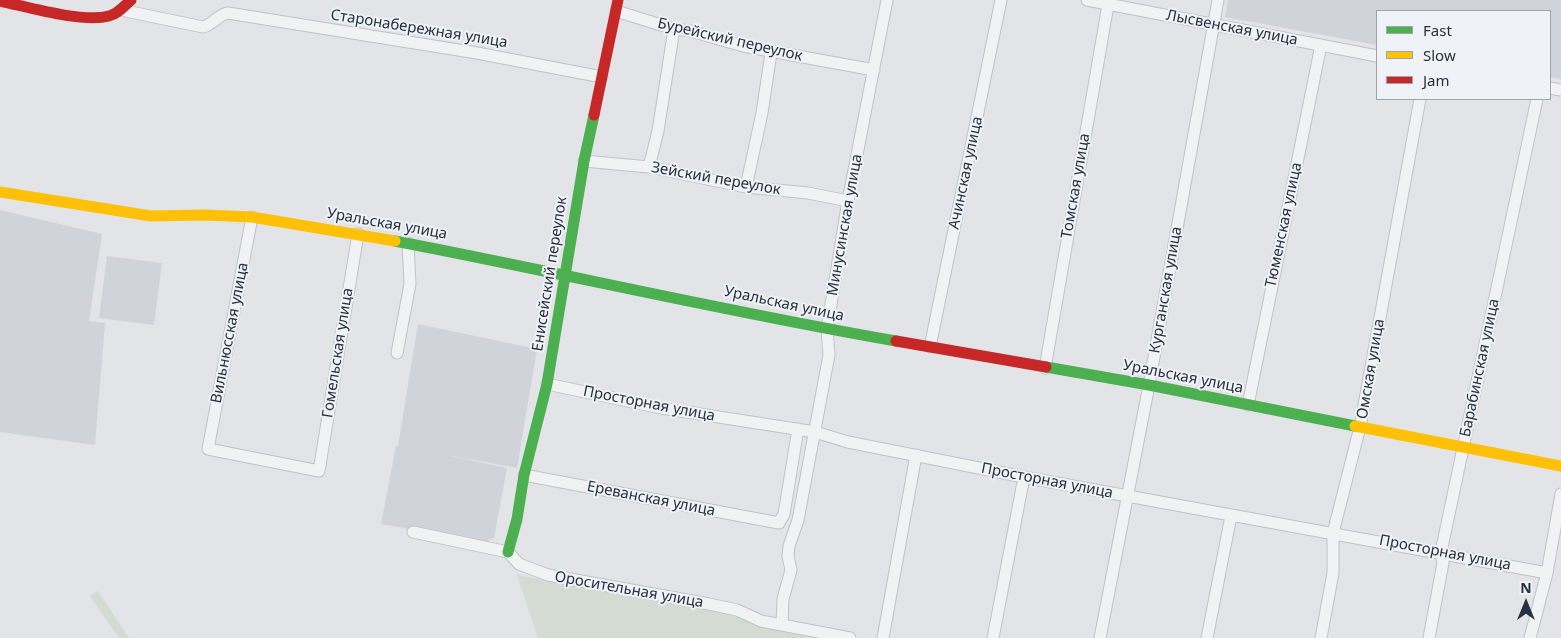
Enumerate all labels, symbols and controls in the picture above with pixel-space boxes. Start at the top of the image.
street label: Старонабережная улица [329,6,509,52]
street label: Лысвенская улица [1165,6,1299,50]
legend [1376,10,1551,100]
street label: Бурейский переулок [656,15,804,65]
text: Fast [1423,20,1452,40]
text: Slow [1423,45,1456,65]
text: Jam [1423,70,1450,90]
street label: Ачинская улица [945,115,987,231]
street label: Томская улица [1058,132,1094,240]
street label: Минусинская улица [824,153,866,297]
street label: Зейский переулок [650,159,782,199]
street label: Тюменская улица [1262,161,1306,289]
street label: Енисейский переулок [529,195,571,353]
street label: Уральская улица [325,205,449,243]
street label: Курганская улица [1146,225,1186,355]
street label: Вильнюсская улица [208,261,252,405]
street label: Уральская улица [722,283,846,325]
street label: Гомельская улица [319,287,357,419]
street label: Барабинская улица [1457,297,1503,439]
street label: Омская улица [1353,318,1389,420]
street label: Уральская улица [1121,357,1245,397]
street label: Просторная улица [582,382,716,426]
street label: Просторная улица [980,459,1114,503]
street label: Ереванская улица [585,478,717,520]
street label: Просторная улица [1378,531,1512,575]
street label: Оросительная улица [553,568,705,612]
north arrow [1501,578,1551,628]
text: N [1520,578,1532,597]

